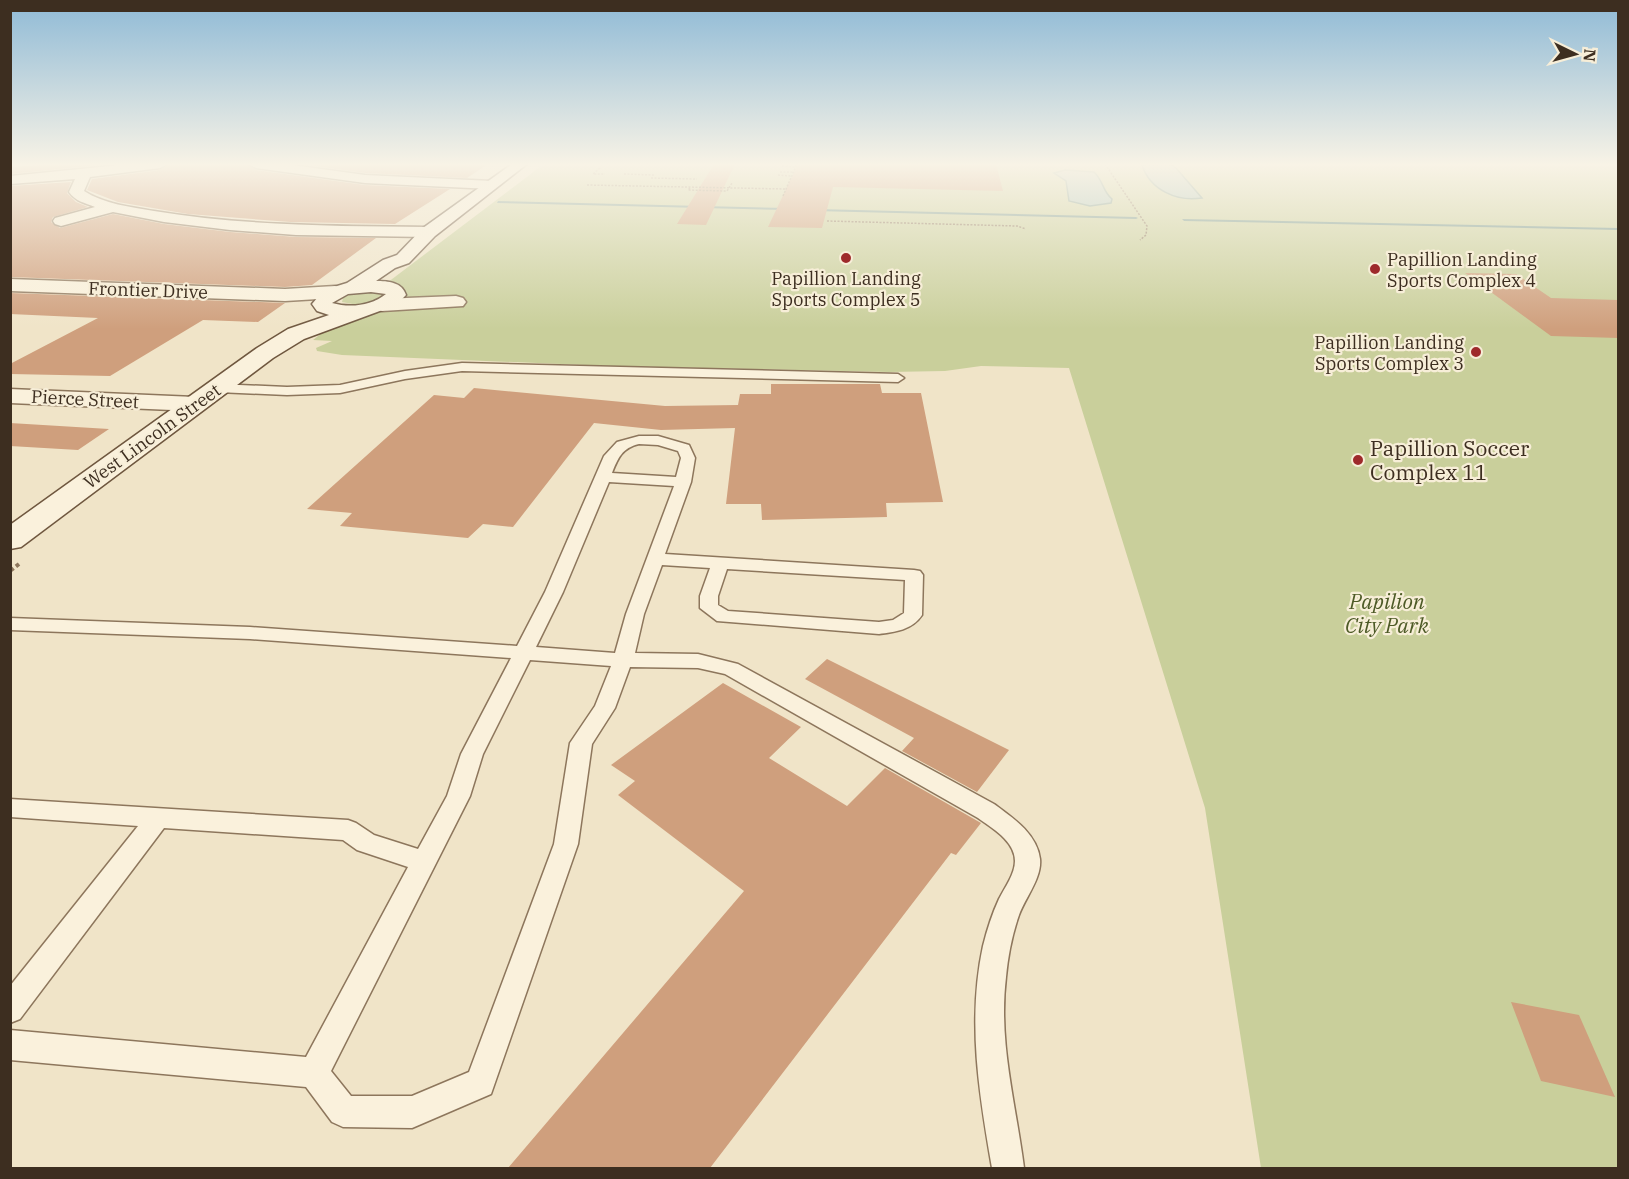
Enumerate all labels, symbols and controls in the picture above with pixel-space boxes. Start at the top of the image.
north arrow [1545,24,1605,84]
text: N [1579,48,1600,62]
place label: Papillion Landing Sports Complex 4 [1387,248,1537,292]
marker: Papillion Landing Sports Complex 5 [839,251,853,265]
marker: Papillion Landing Sports Complex 4 [1368,262,1382,276]
place label: Papillion Landing Sports Complex 5 [771,267,921,311]
street label: Frontier Drive [88,276,208,304]
place label: Papillion Landing Sports Complex 3 [1314,331,1464,375]
marker: Papillion Landing Sports Complex 3 [1469,345,1483,359]
street label: West Lincoln Street [79,378,225,494]
street label: Pierce Street [30,385,140,413]
place label: Papillion Soccer Complex 11 [1370,434,1530,486]
marker: Papillion Soccer Complex 11 [1351,453,1365,467]
park label: Papilion City Park [1345,587,1430,639]

